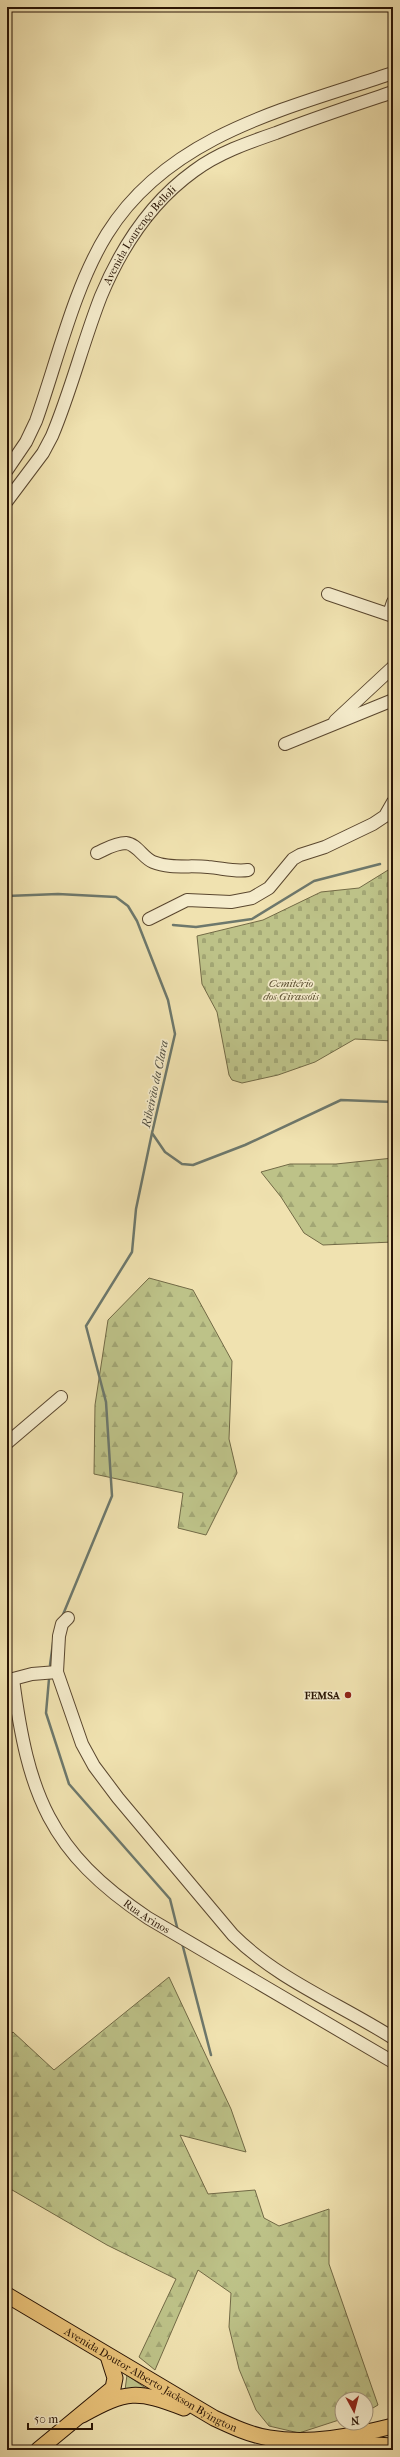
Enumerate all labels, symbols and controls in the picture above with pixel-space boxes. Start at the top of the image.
street label: Avenida Lourenço Belloli [100,183,179,288]
park label: Cemitério dos Girassóis [263,977,319,1003]
water label: Ribeirão da Clara [139,1039,171,1130]
place label: FEMSA [304,1689,341,1702]
marker: FEMSA [343,1690,353,1700]
street label: Rua Arinos [121,1897,172,1936]
street label: Avenida Doutor Alberto Jackson Byington [61,2324,240,2435]
north arrow [334,2391,374,2431]
scale bar [28,2405,92,2431]
text: 50 m [34,2412,58,2426]
text: N [350,2413,360,2427]

